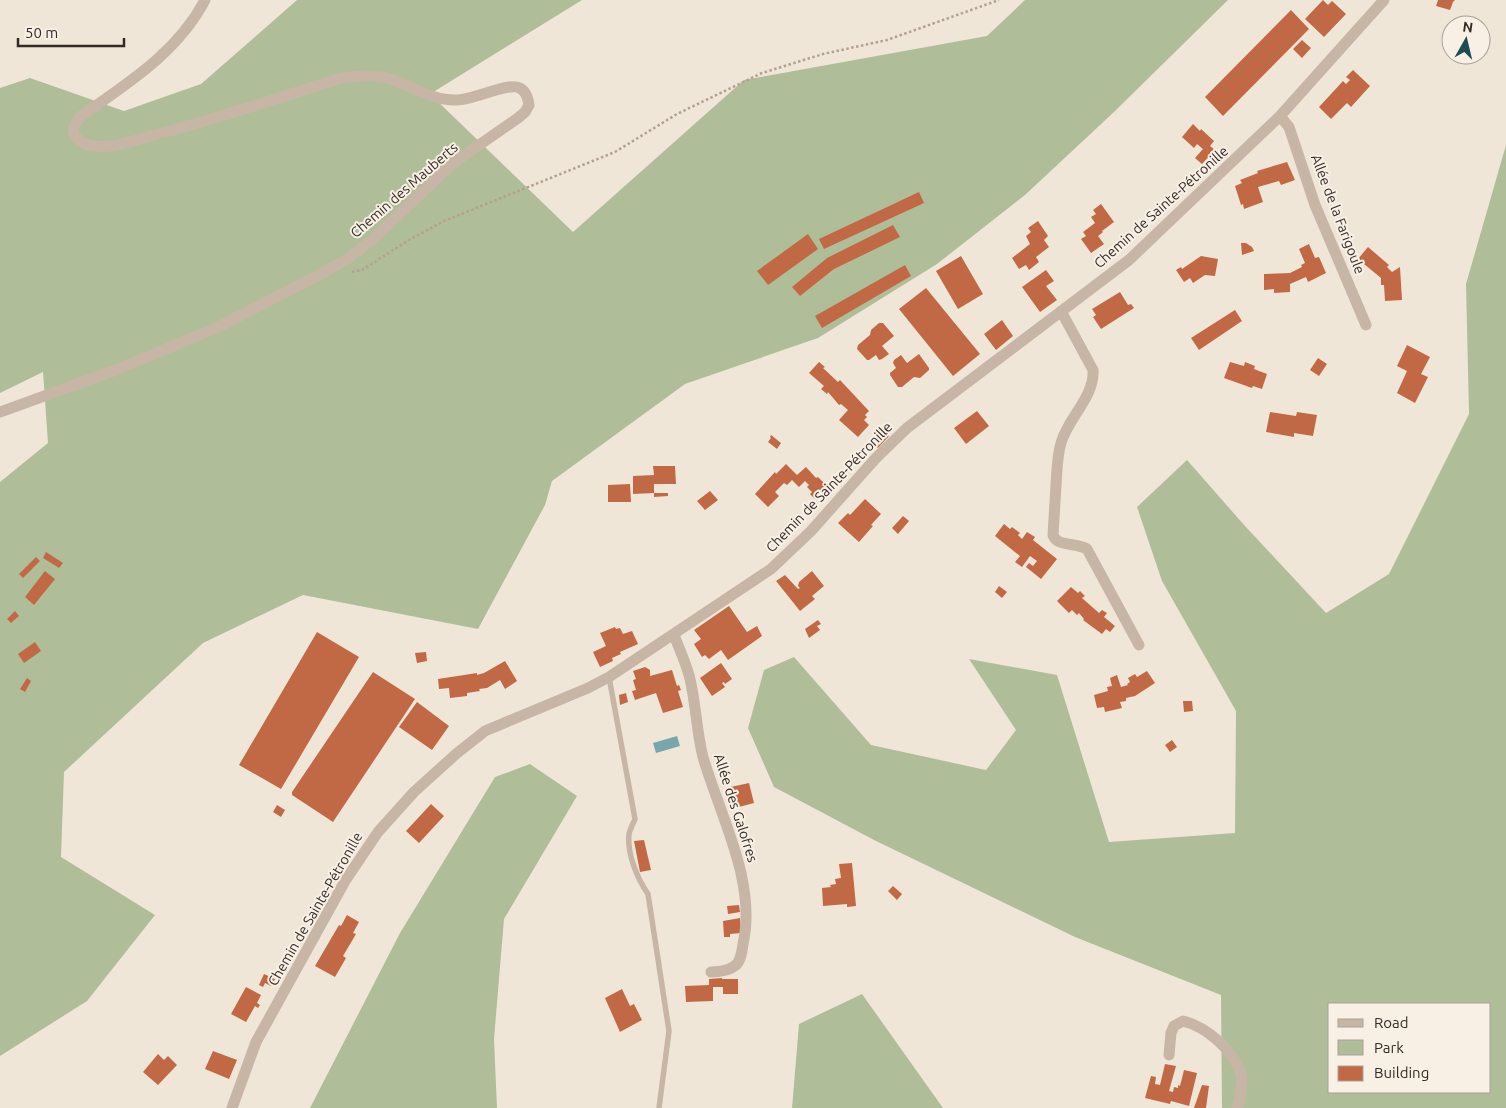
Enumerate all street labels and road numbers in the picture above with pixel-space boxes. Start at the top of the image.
street label: Chemin des Mauberts [347,139,461,241]
street label: Chemin de Sainte-Pétronille [1091,143,1231,271]
street label: Allée de la Farigoule [1308,152,1368,276]
street label: Chemin de Sainte-Pétronille [763,419,895,555]
street label: Allée des Galofres [711,752,761,864]
street label: Chemin de Sainte-Pétronille [264,829,366,989]

